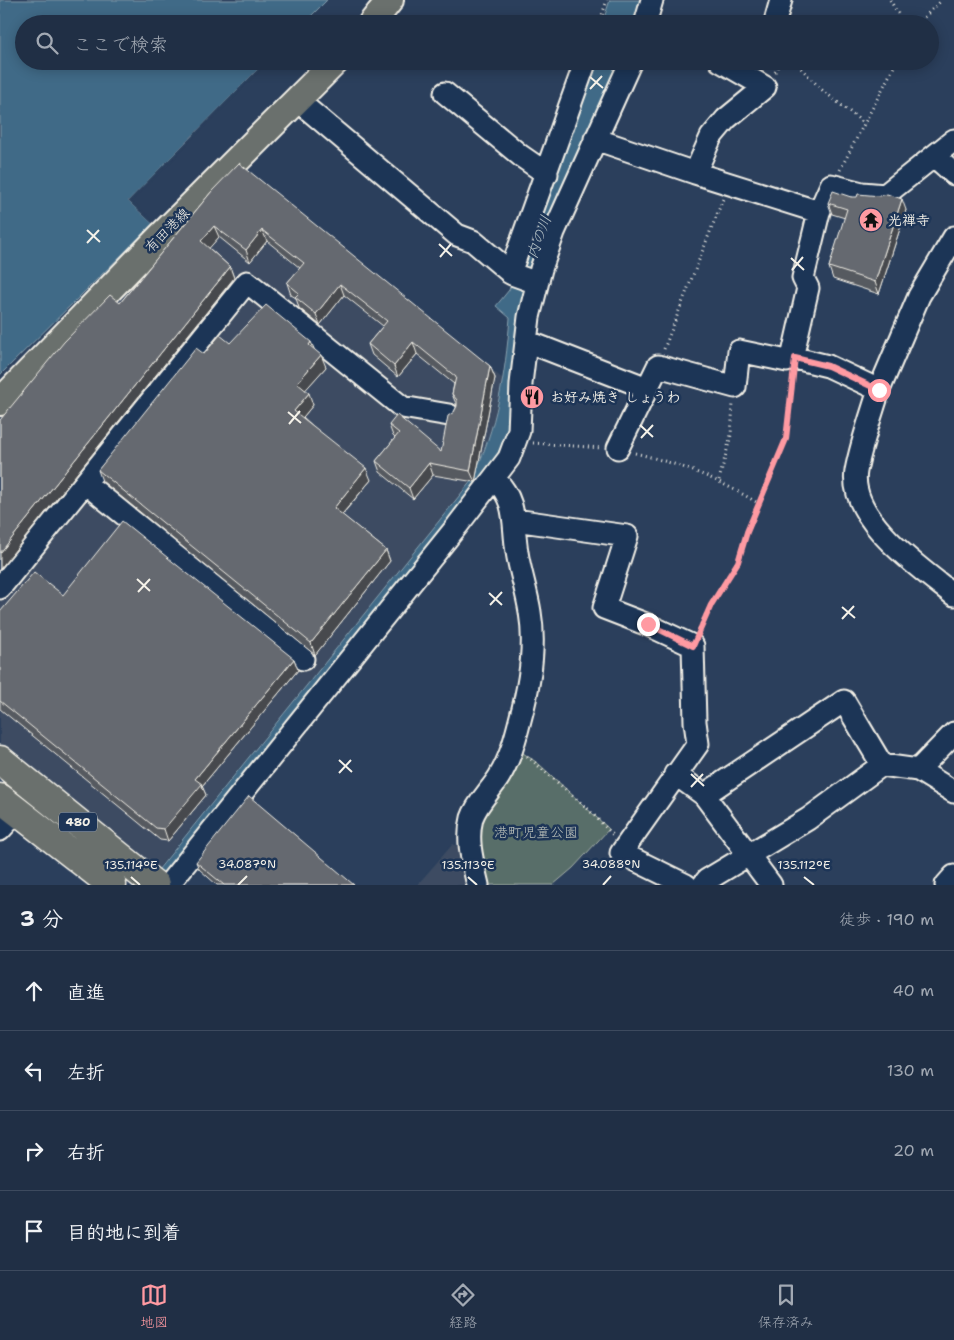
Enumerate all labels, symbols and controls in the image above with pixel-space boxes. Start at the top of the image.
search box [15,15,939,70]
icon: search [33,29,61,57]
text: ここで検索 [73,32,168,57]
street label: 有田港線 [141,204,193,256]
temple icon: 光禅寺 [858,207,884,233]
place label: 光禅寺 [888,211,930,229]
water label: 内の川 [522,212,556,262]
route start [868,379,891,402]
restaurant icon: お好み焼き しょうわ [519,384,545,410]
place label: お好み焼き しょうわ [550,388,681,406]
route end [637,613,660,636]
road number: 480 [59,812,97,832]
park label: 港町児童公園 [494,823,578,841]
text: 34.087°N [218,856,276,872]
text: 34.088°N [582,856,640,872]
text: 135.114°E [105,857,157,873]
text: 135.113°E [442,857,494,873]
text: 135.112°E [778,857,830,873]
text: 3 分 [20,905,63,933]
text: 徒歩 · 190 m [839,909,934,930]
icon: ahead [20,977,48,1005]
text: 直進 [67,980,105,1005]
text: 40 m [892,980,934,1001]
icon: left [20,1057,48,1085]
text: 左折 [67,1060,105,1085]
text: 130 m [887,1060,934,1081]
icon: right [20,1137,48,1165]
text: 右折 [67,1140,105,1165]
text: 20 m [893,1140,934,1161]
icon: arrive [20,1217,48,1245]
text: 目的地に到着 [67,1220,181,1245]
tab: 地図 [140,1281,168,1331]
tab: 経路 [449,1281,477,1331]
tab: 保存済み [758,1281,814,1331]

